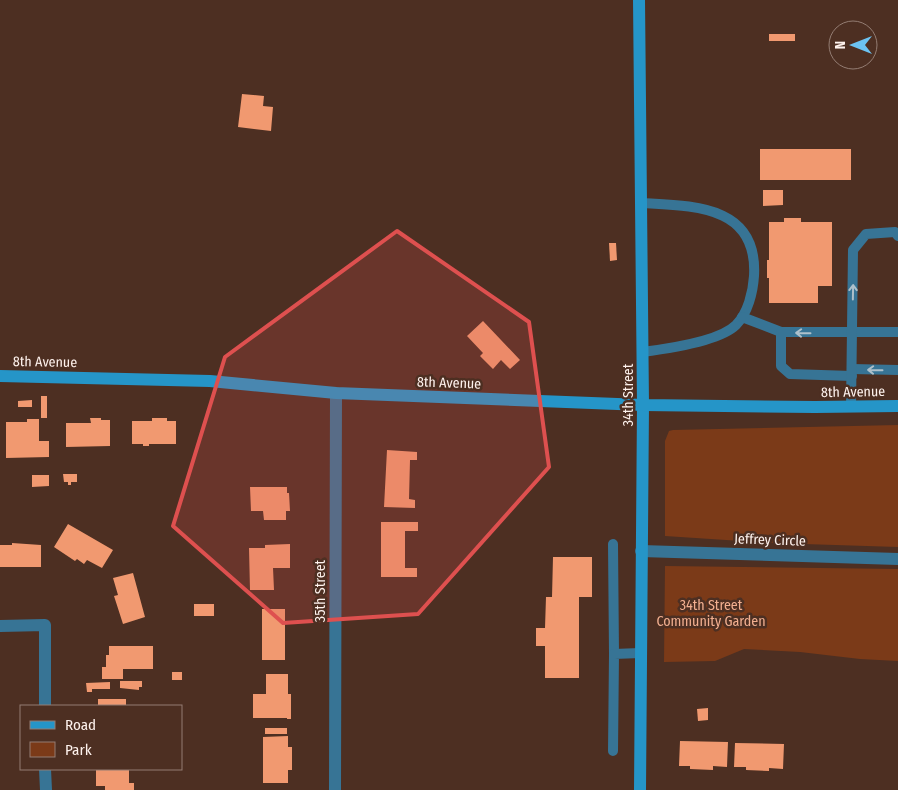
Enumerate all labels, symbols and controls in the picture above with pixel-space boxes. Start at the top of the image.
north arrow [828,20,878,70]
text: N [832,41,849,49]
one-way arrow [848,284,858,300]
one-way arrow [796,328,812,338]
street label: 8th Avenue [13,353,77,371]
street label: 34th Street [620,363,637,426]
one-way arrow [867,365,883,374]
street label: 8th Avenue [417,373,482,393]
street label: 8th Avenue [821,383,885,401]
street label: Jeffrey Circle [734,530,806,550]
street label: 35th Street [312,559,329,622]
park label: 34th Street Community Garden [656,597,766,630]
legend [20,705,182,770]
text: Road [65,716,96,734]
text: Park [65,741,92,759]

